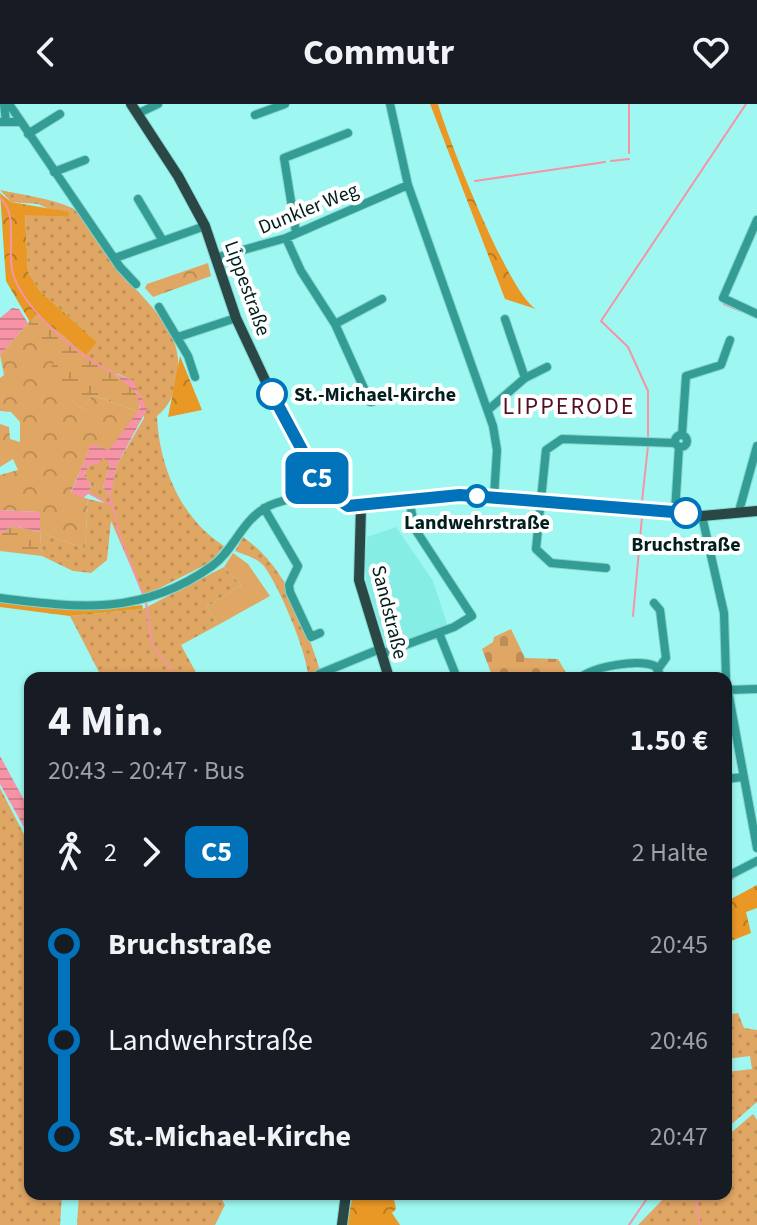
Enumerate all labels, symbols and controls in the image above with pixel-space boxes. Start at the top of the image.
text: Commutr [303,27,454,78]
icon: back [24,30,68,74]
icon: heart [689,30,733,74]
street label: Dunkler Weg [254,176,363,242]
street label: Lippestraße [217,237,277,340]
marker: St.-Michael-Kirche [257,379,287,409]
place label: St.-Michael-Kirche [294,381,456,409]
district label: LIPPERODE [503,389,635,424]
line badge: C5 [281,452,353,504]
text: C5 [301,458,333,498]
marker: Landwehrstraße [466,485,488,507]
marker: Bruchstraße [671,498,701,528]
place label: Landwehrstraße [404,509,550,537]
place label: Bruchstraße [631,531,741,559]
street label: Sandstraße [364,563,414,662]
text: 4 Min. [48,690,164,753]
text: 1.50 € [630,719,708,762]
text: 20:43 – 20:47 · Bus [48,752,244,789]
icon: walk [48,830,92,874]
icon: forward [129,830,173,874]
text: C5 [201,832,232,872]
text: 2 [104,834,117,871]
text: 2 Halte [632,834,708,871]
text: Bruchstraße [108,923,272,966]
text: 20:45 [650,926,708,963]
text: Landwehrstraße [108,1019,313,1062]
text: 20:46 [650,1022,708,1059]
text: St.-Michael-Kirche [108,1115,351,1158]
text: 20:47 [650,1118,708,1155]

